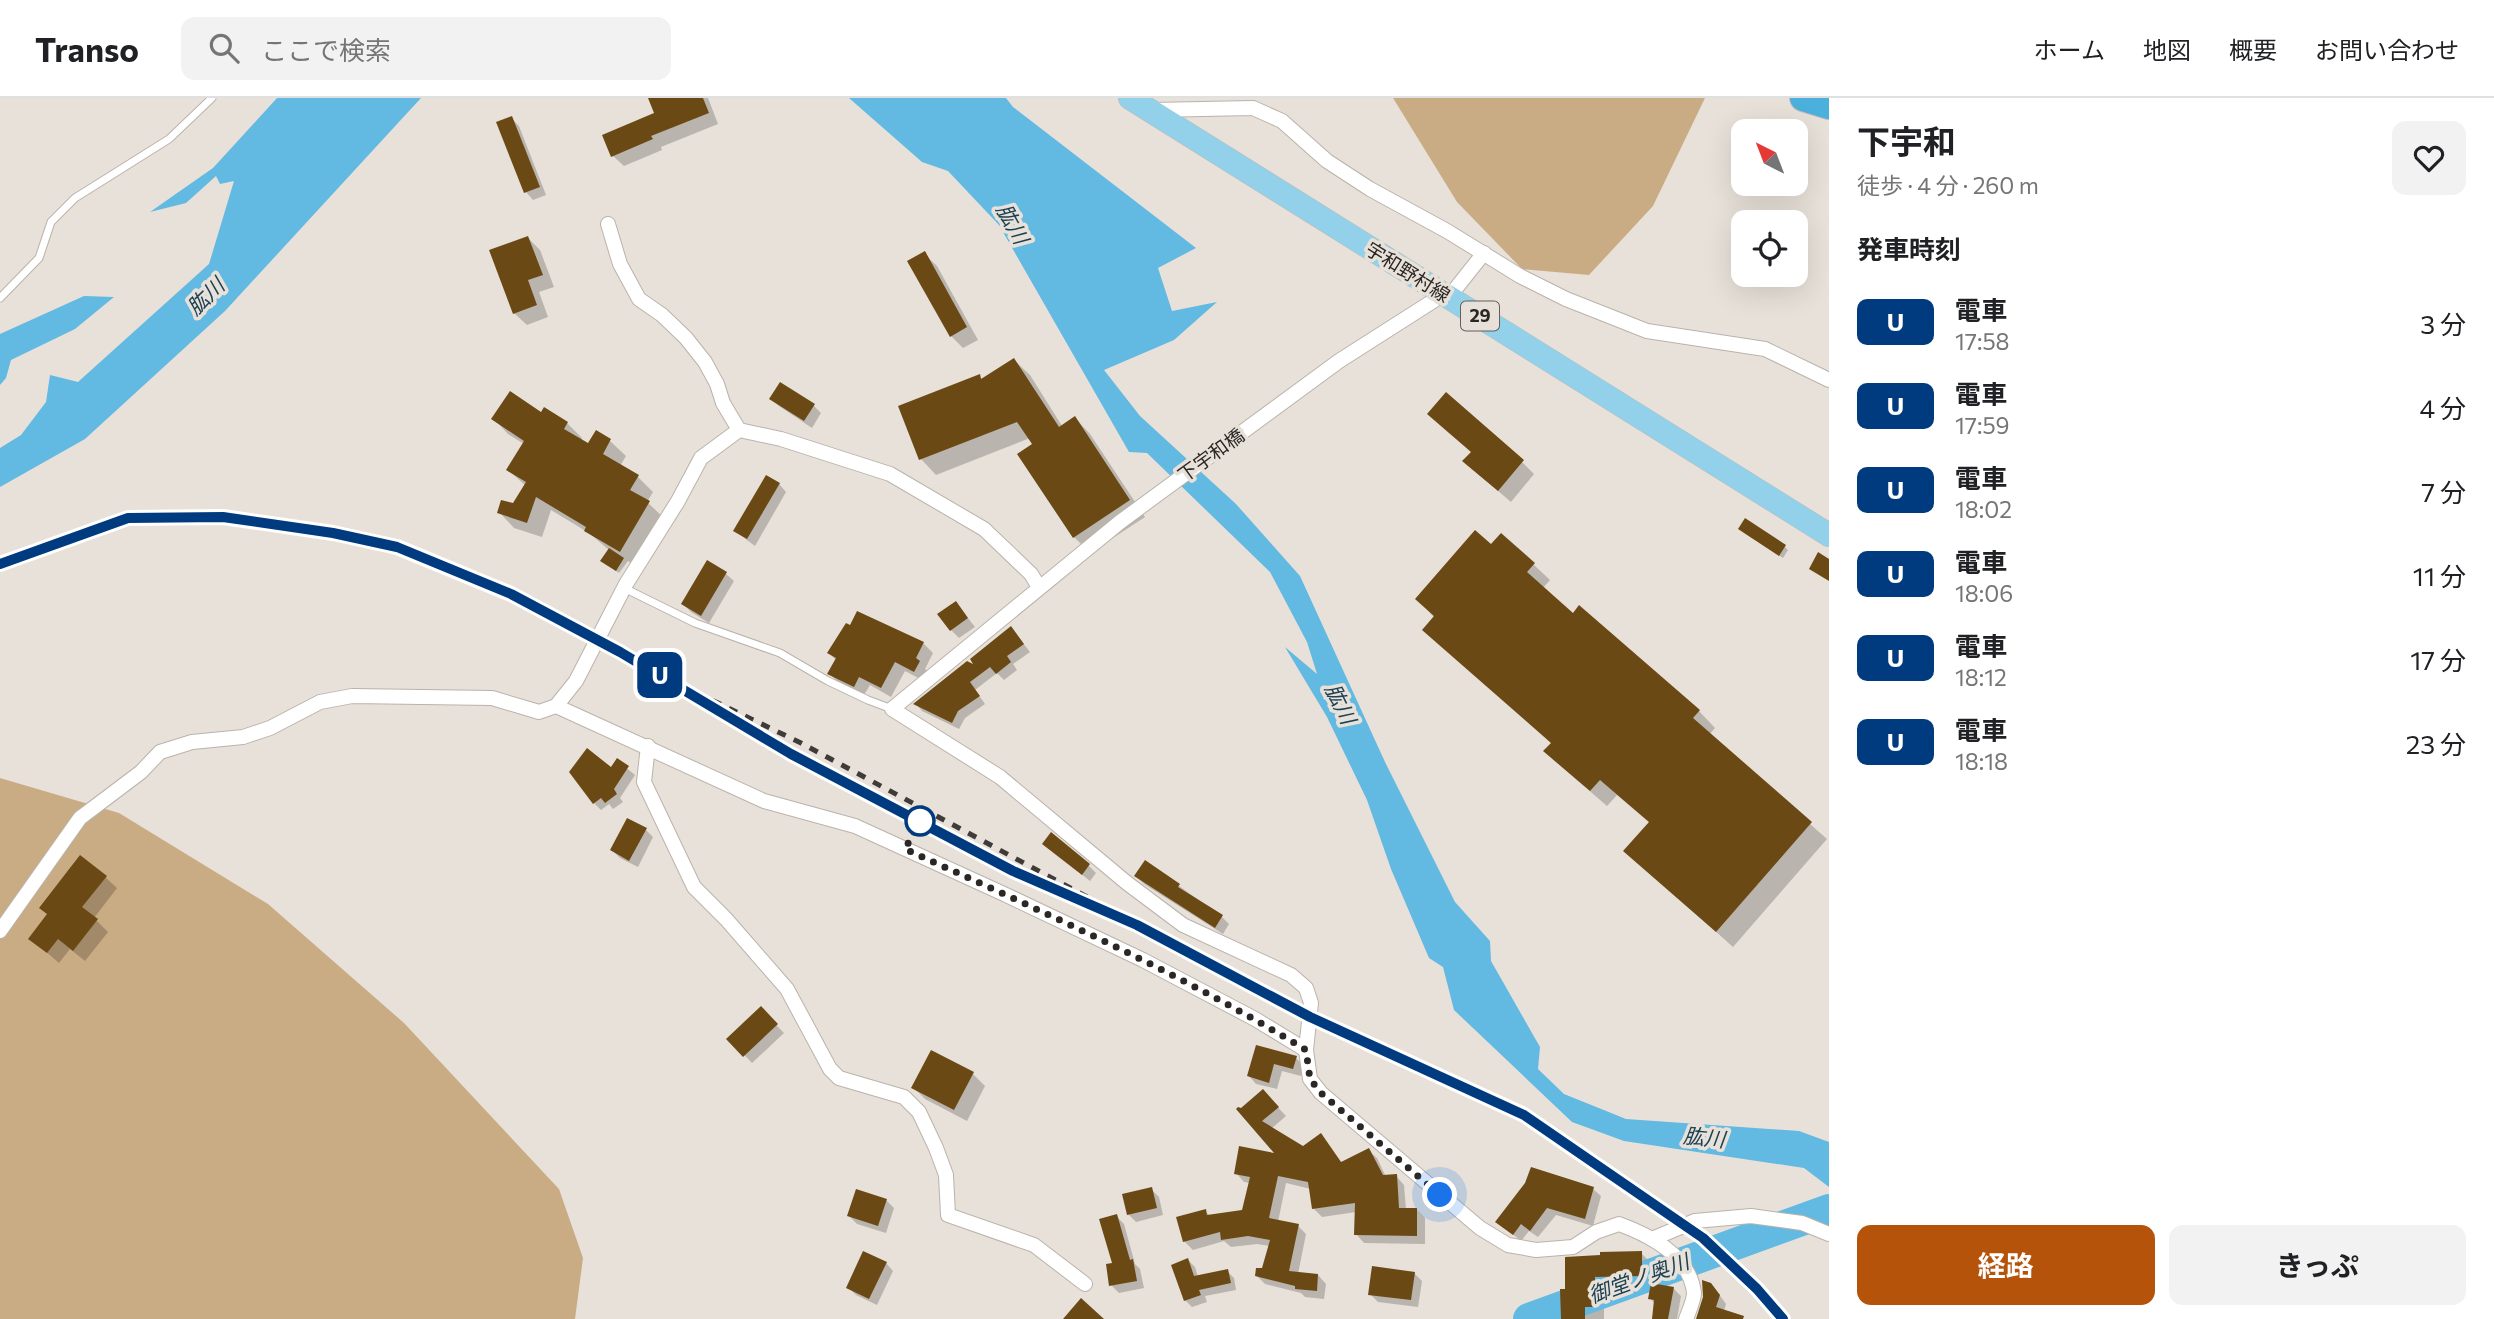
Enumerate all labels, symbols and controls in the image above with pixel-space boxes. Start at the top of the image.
search box [181,17,671,80]
text: Transo [35,28,139,69]
icon: search [205,29,243,67]
text: ここで検索 [261,34,391,65]
text: ホーム [2034,35,2105,64]
text: 地図 [2143,35,2191,64]
text: 概要 [2229,35,2277,64]
text: お問い合わせ [2315,35,2459,64]
north arrow [1731,119,1808,196]
map controls [1731,119,1808,287]
text: 下宇和 [1857,120,1956,161]
button: heart [2392,121,2466,195]
text: 徒歩 · 4 分 · 260 m [1857,171,2039,199]
water label: 肱川 [992,199,1035,249]
button: locate [1731,210,1808,287]
text: 発車時刻 [1857,233,1961,264]
street label: 宇和野村線 [1362,237,1455,307]
water label: 肱川 [181,271,230,320]
text: 電車 [1955,294,2007,325]
road number: 29 [1461,302,1499,330]
text: U [1887,307,1904,336]
text: 3 分 [2420,308,2466,339]
text: 17:58 [1955,327,2010,355]
text: 電車 [1955,378,2007,409]
text: U [1887,391,1904,420]
text: 4 分 [2419,392,2466,423]
text: 17:59 [1955,411,2010,439]
street label: 下宇和橋 [1173,423,1248,486]
text: 電車 [1955,462,2007,493]
text: U [1887,475,1904,504]
text: 7 分 [2421,476,2466,507]
text: 18:02 [1955,495,2012,523]
text: 電車 [1955,546,2007,577]
text: U [1887,559,1904,588]
text: 11 分 [2413,560,2466,591]
text: 18:06 [1955,579,2013,607]
text: 電車 [1955,630,2007,661]
text: U [1887,643,1904,672]
text: 17 分 [2410,644,2466,675]
line badge: U [637,652,683,698]
text: U [651,660,669,689]
text: 18:12 [1955,663,2007,691]
water label: 肱川 [1321,679,1363,729]
text: 電車 [1955,714,2007,745]
text: U [1887,727,1904,756]
text: 23 分 [2406,728,2466,759]
text: 18:18 [1955,747,2008,775]
unlabelled marker [905,806,935,836]
water label: 肱川 [1682,1122,1728,1151]
your location [1422,1177,1457,1212]
button: 経路 [1857,1225,2155,1305]
button: きっぷ [2169,1225,2466,1305]
water label: 御堂ノ奥川 [1585,1247,1694,1307]

